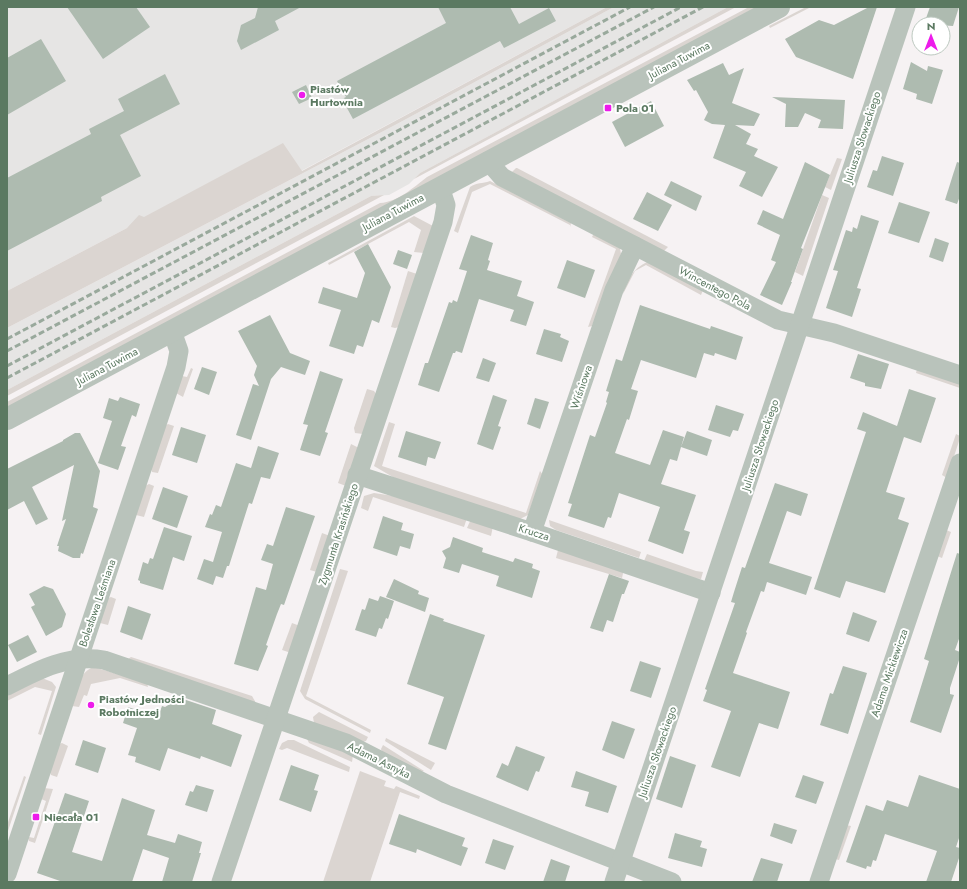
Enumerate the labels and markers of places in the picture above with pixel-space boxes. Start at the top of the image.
place label: Piastów Hurtownia [310,81,363,110]
marker: Piastów Hurtownia [297,90,307,100]
place label: Pola 01 [616,100,654,116]
marker: Pola 01 [603,103,613,113]
place label: Piastów Jedności Robotniczej [99,691,184,720]
marker: Piastów Jedności Robotniczej [86,700,96,710]
place label: Niecała 01 [44,809,99,825]
marker: Niecała 01 [31,812,41,822]

